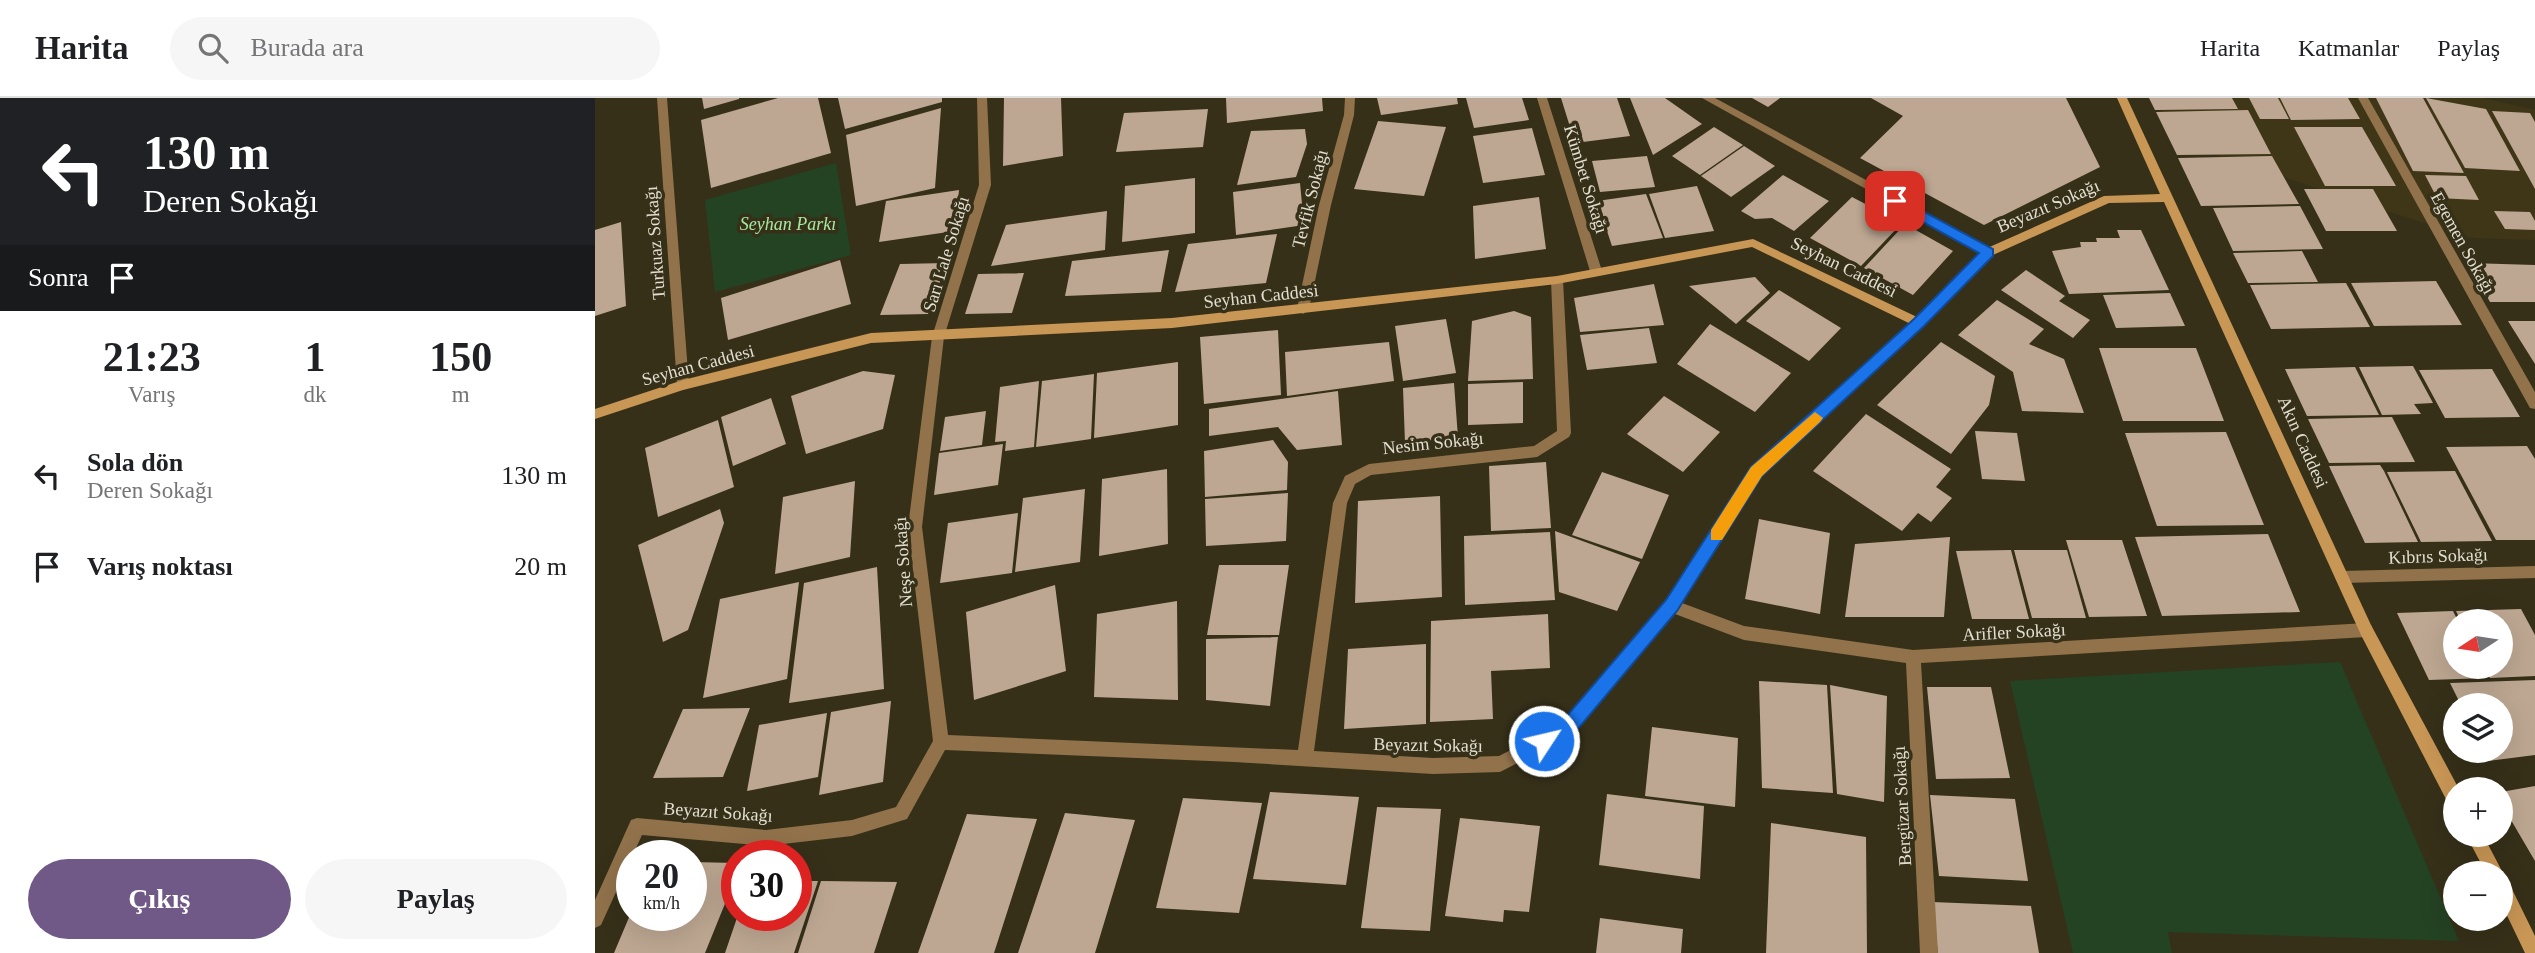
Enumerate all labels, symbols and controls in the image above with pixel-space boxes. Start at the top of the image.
search box [170,17,660,80]
icon: search [194,29,232,67]
text: Harita [35,30,128,66]
text: Burada ara [250,33,364,62]
text: Harita [2200,35,2260,61]
text: Katmanlar [2298,35,2399,61]
text: Paylaş [2437,35,2500,61]
street label: Kümbet Sokağı [1560,122,1612,236]
text: 130 m [143,125,270,180]
icon: left [28,126,119,217]
street label: Tevfik Sokağı [1288,147,1332,251]
pin [1865,171,1925,231]
street label: Beyazıt Sokağı [1994,175,2102,237]
icon: arrive [1876,182,1914,220]
text: Deren Sokağı [143,183,318,219]
street label: Turkuaz Sokağı [641,186,669,300]
street label: Egemen Sokağı [2427,189,2499,297]
street label: Sarı Lale Sokağı [919,194,973,314]
park label: Seyhan Parkı [740,214,836,234]
street label: Seyhan Caddesi [1788,233,1900,301]
icon: arrive [103,259,141,297]
text: Sonra [28,263,89,292]
street label: Seyhan Caddesi [1203,280,1319,312]
text: 21:23 [103,334,201,380]
text: 1 [305,334,326,380]
text: 150 [429,334,492,380]
street label: Seyhan Caddesi [640,340,756,390]
text: Varış [128,382,175,407]
text: dk [304,382,327,407]
text: m [452,382,470,407]
street label: Akın Caddesi [2274,393,2332,491]
street label: Nesim Sokağı [1381,428,1485,458]
text: Sola dön [87,448,183,477]
icon: left [28,457,66,495]
text: 130 m [501,461,567,490]
text: Deren Sokağı [87,478,213,503]
street label: Neşe Sokağı [890,516,916,608]
street label: Kıbrıs Sokağı [2388,544,2488,568]
icon: arrive [28,548,66,586]
text: Varış noktası [87,552,233,581]
text: 20 m [514,552,567,581]
north arrow [2443,609,2513,679]
map controls [2443,609,2513,931]
street label: Arifler Sokağı [1962,619,2066,645]
button: layers [2443,693,2513,763]
position arrow [1507,704,1581,778]
street label: Beyazıt Sokağı [1373,734,1483,756]
street label: Bergüzar Sokağı [1889,745,1915,867]
button: + [2443,777,2513,847]
street label: Beyazıt Sokağı [663,798,773,826]
speed limit sign: 30 [721,840,812,931]
text: 20 [644,857,679,896]
button: Çıkış [28,859,291,939]
button: Paylaş [305,859,567,939]
button: − [2443,861,2513,931]
text: km/h [643,893,680,913]

